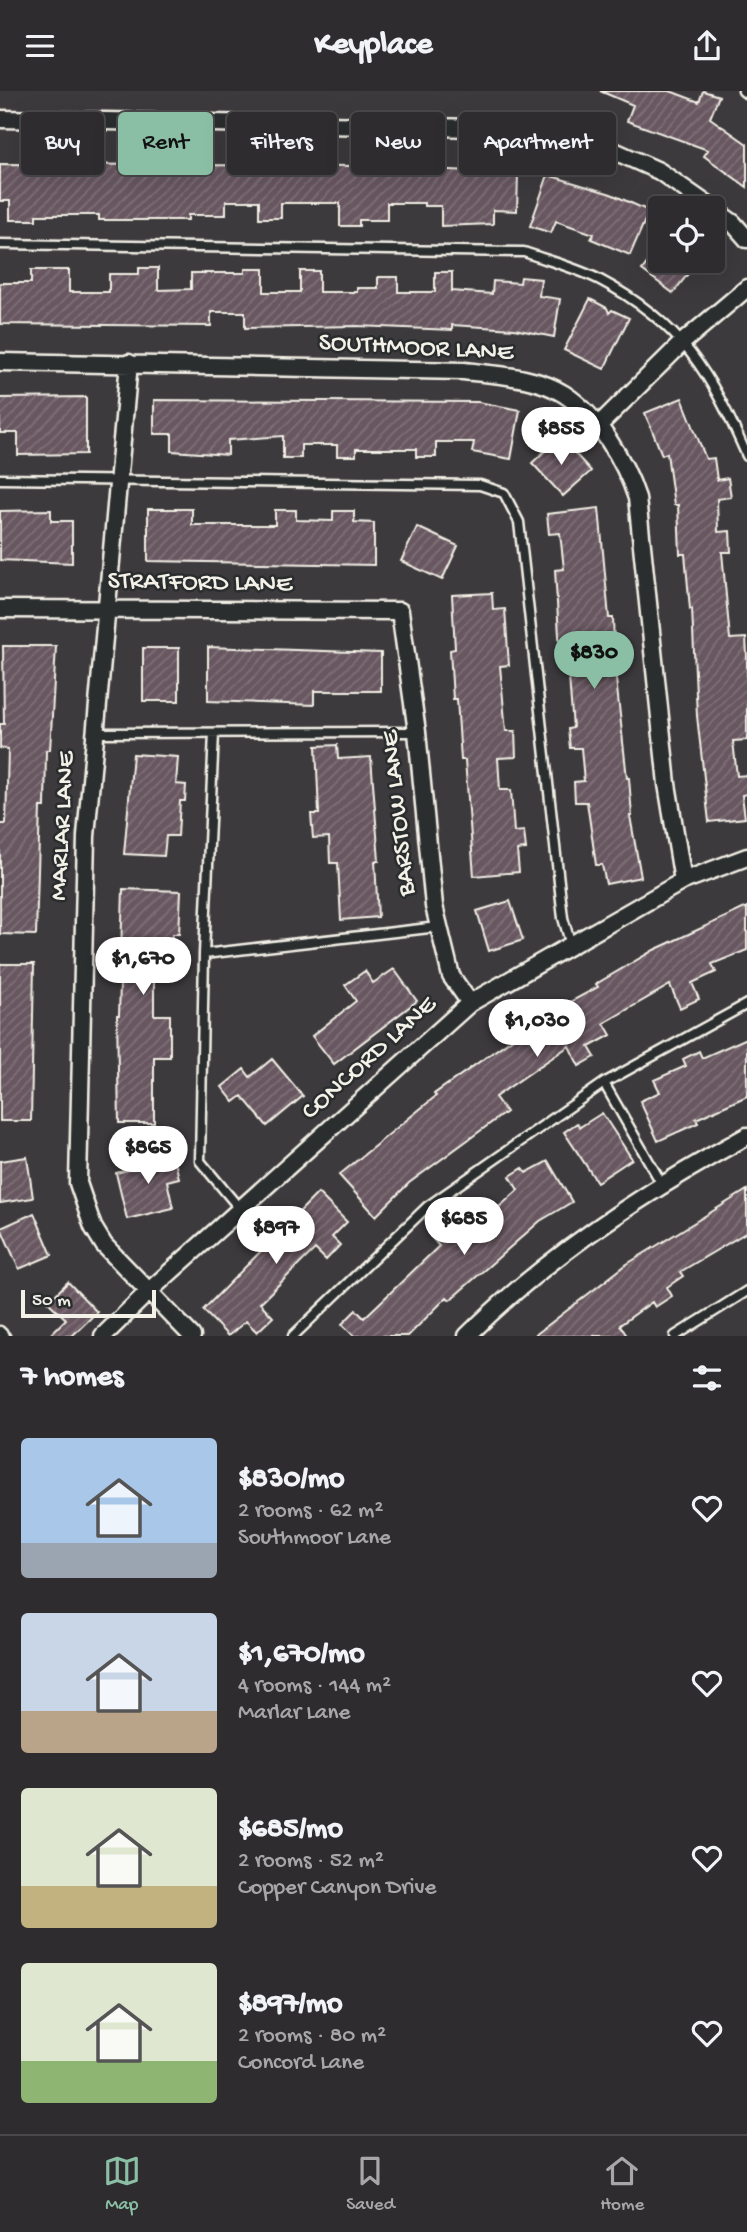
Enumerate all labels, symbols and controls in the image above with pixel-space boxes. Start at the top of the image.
icon: menu [21,27,59,65]
text: Keyplace [315,27,432,65]
icon: share [688,27,726,65]
chip: Buy [21,112,104,175]
chip: Rent [118,112,213,175]
chip: Filters [227,112,337,175]
chip: New [351,112,445,175]
chip: Apartment [459,112,616,175]
map controls [648,196,725,273]
button: locate [648,196,725,273]
street label: SOUTHMOOR LANE [318,328,515,370]
pin: $855 [520,407,602,467]
text: $855 [537,416,585,443]
street label: STRATFORD LANE [107,567,293,601]
pin: $830 [553,631,635,691]
text: $830 [570,640,618,667]
street label: BARSTOW LANE [376,728,424,898]
street label: MARLAR LANE [45,750,83,902]
pin: $1,670 [86,937,200,997]
text: $1,670 [111,946,175,973]
street label: CONCORD LANE [296,990,445,1128]
pin: $1,030 [480,999,594,1059]
text: $1,030 [505,1008,569,1035]
pin: $865 [107,1127,189,1186]
text: $865 [125,1135,171,1162]
pin: $685 [423,1197,505,1257]
text: $685 [441,1206,487,1233]
pin: $897 [235,1207,317,1266]
text: $897 [253,1215,299,1242]
scale bar [21,1287,156,1319]
text: 50 m [32,1290,71,1313]
icon: filters [688,1359,726,1397]
text: 7 homes [21,1361,123,1396]
text: $830/mo [238,1463,345,1498]
icon: home [77,1466,161,1550]
icon: heart [688,1489,726,1527]
text: 2 rooms · 62 m² [238,1498,383,1525]
text: Southmoor Lane [238,1525,391,1552]
text: $1,670/mo [238,1638,365,1673]
icon: home [77,1641,161,1725]
icon: heart [688,1664,726,1702]
text: 4 rooms · 144 m² [238,1673,391,1700]
text: Marlar Lane [238,1700,350,1727]
text: $685/mo [238,1813,343,1848]
icon: home [77,1816,161,1900]
icon: heart [688,1839,726,1877]
text: 2 rooms · 52 m² [238,1848,384,1875]
text: Copper Canyon Drive [238,1875,436,1902]
text: $897/mo [238,1988,343,2023]
icon: home [77,1991,161,2075]
icon: heart [688,2014,726,2052]
text: 2 rooms · 80 m² [238,2023,386,2050]
text: Concord Lane [238,2050,364,2077]
tab: Map [103,2152,141,2217]
tab: Saved [346,2152,395,2217]
tab: Home [600,2152,644,2217]

